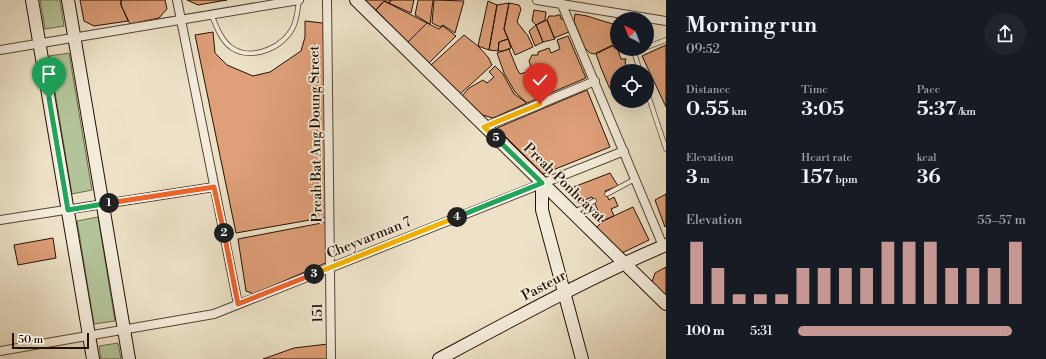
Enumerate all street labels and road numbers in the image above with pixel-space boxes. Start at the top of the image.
street label: Preah Bat Ang Doung Street [305,45,327,223]
street label: Preah Ponheayat [519,139,609,227]
street label: Cheyvarman 7 [324,213,414,263]
street label: Pasteur [519,267,569,305]
street label: 151 [309,303,327,323]

